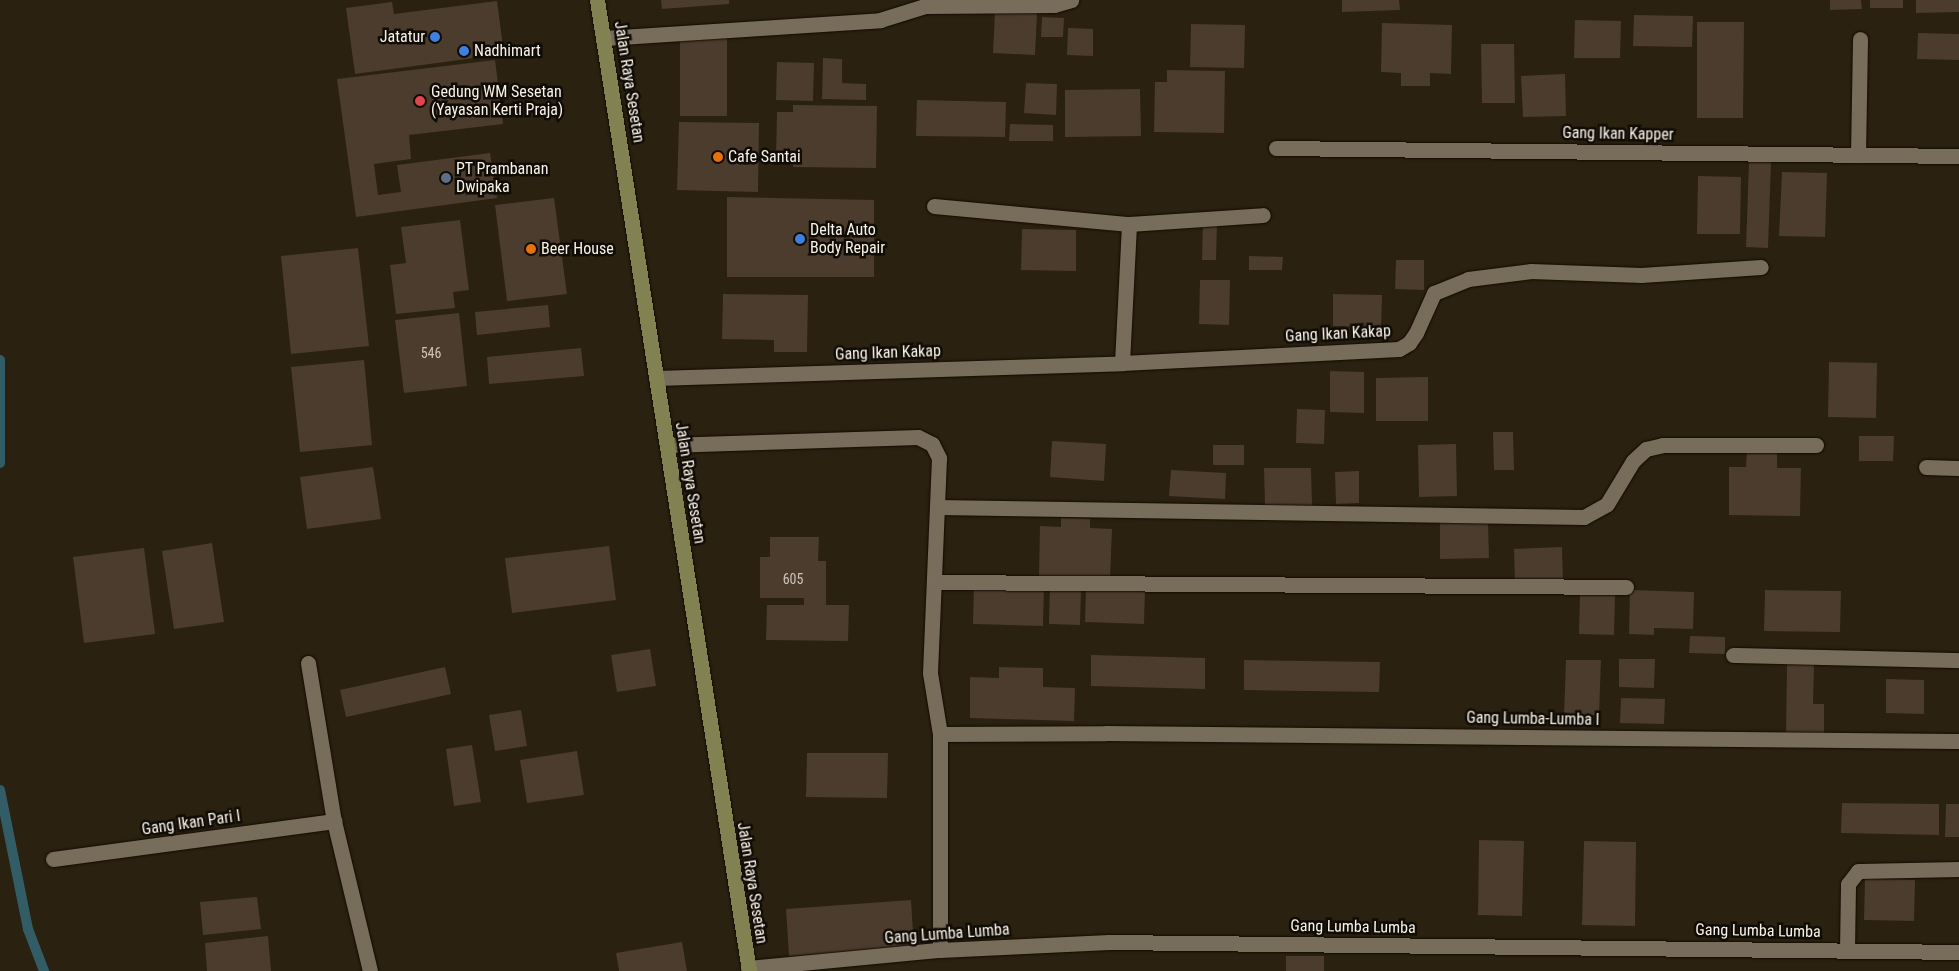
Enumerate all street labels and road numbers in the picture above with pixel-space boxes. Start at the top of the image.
street label: Jalan Raya Sesetan [610,20,648,144]
street label: Gang Ikan Kapper [1562,123,1674,145]
street label: Gang Ikan Kakap [1285,322,1391,346]
street label: Gang Ikan Kakap [835,342,941,364]
street label: Jalan Raya Sesetan [671,421,709,545]
street label: Gang Lumba-Lumba I [1466,708,1600,730]
street label: Gang Ikan Pari I [140,807,242,839]
street label: Jalan Raya Sesetan [733,821,771,945]
street label: Gang Lumba Lumba [1290,916,1416,938]
street label: Gang Lumba Lumba [884,920,1010,948]
street label: Gang Lumba Lumba [1695,920,1821,942]

